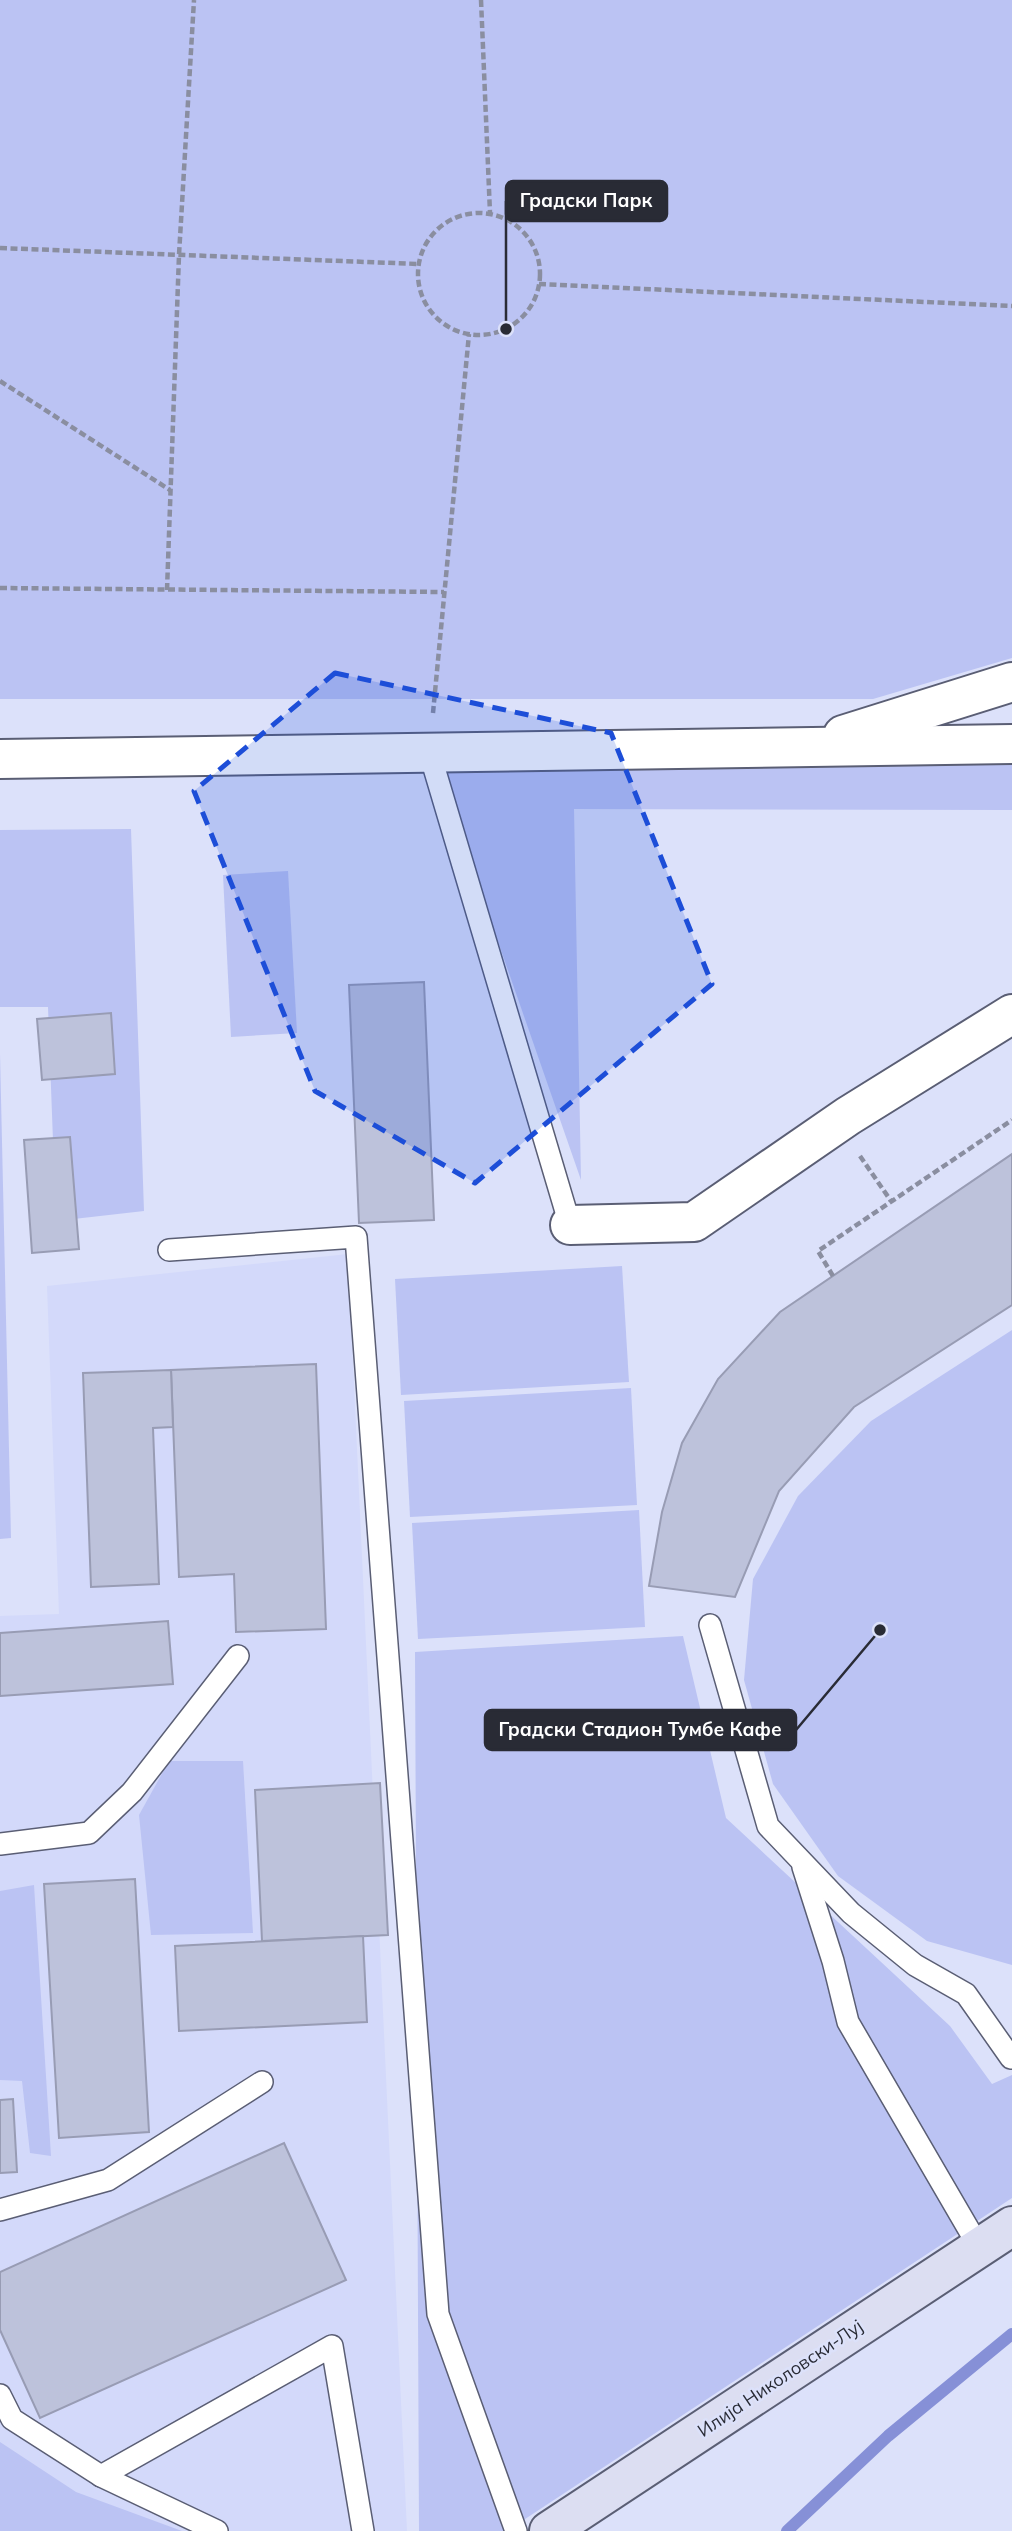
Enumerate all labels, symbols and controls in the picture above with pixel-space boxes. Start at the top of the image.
callout: Градски Парк [506,181,667,221]
text: Градски Парк [520,188,652,212]
callout: Градски Стадион Тумбе Кафе [485,1710,796,1750]
text: Градски Стадион Тумбе Кафе [498,1717,782,1741]
street label: Илија Николовски-Луј [693,2314,867,2442]

